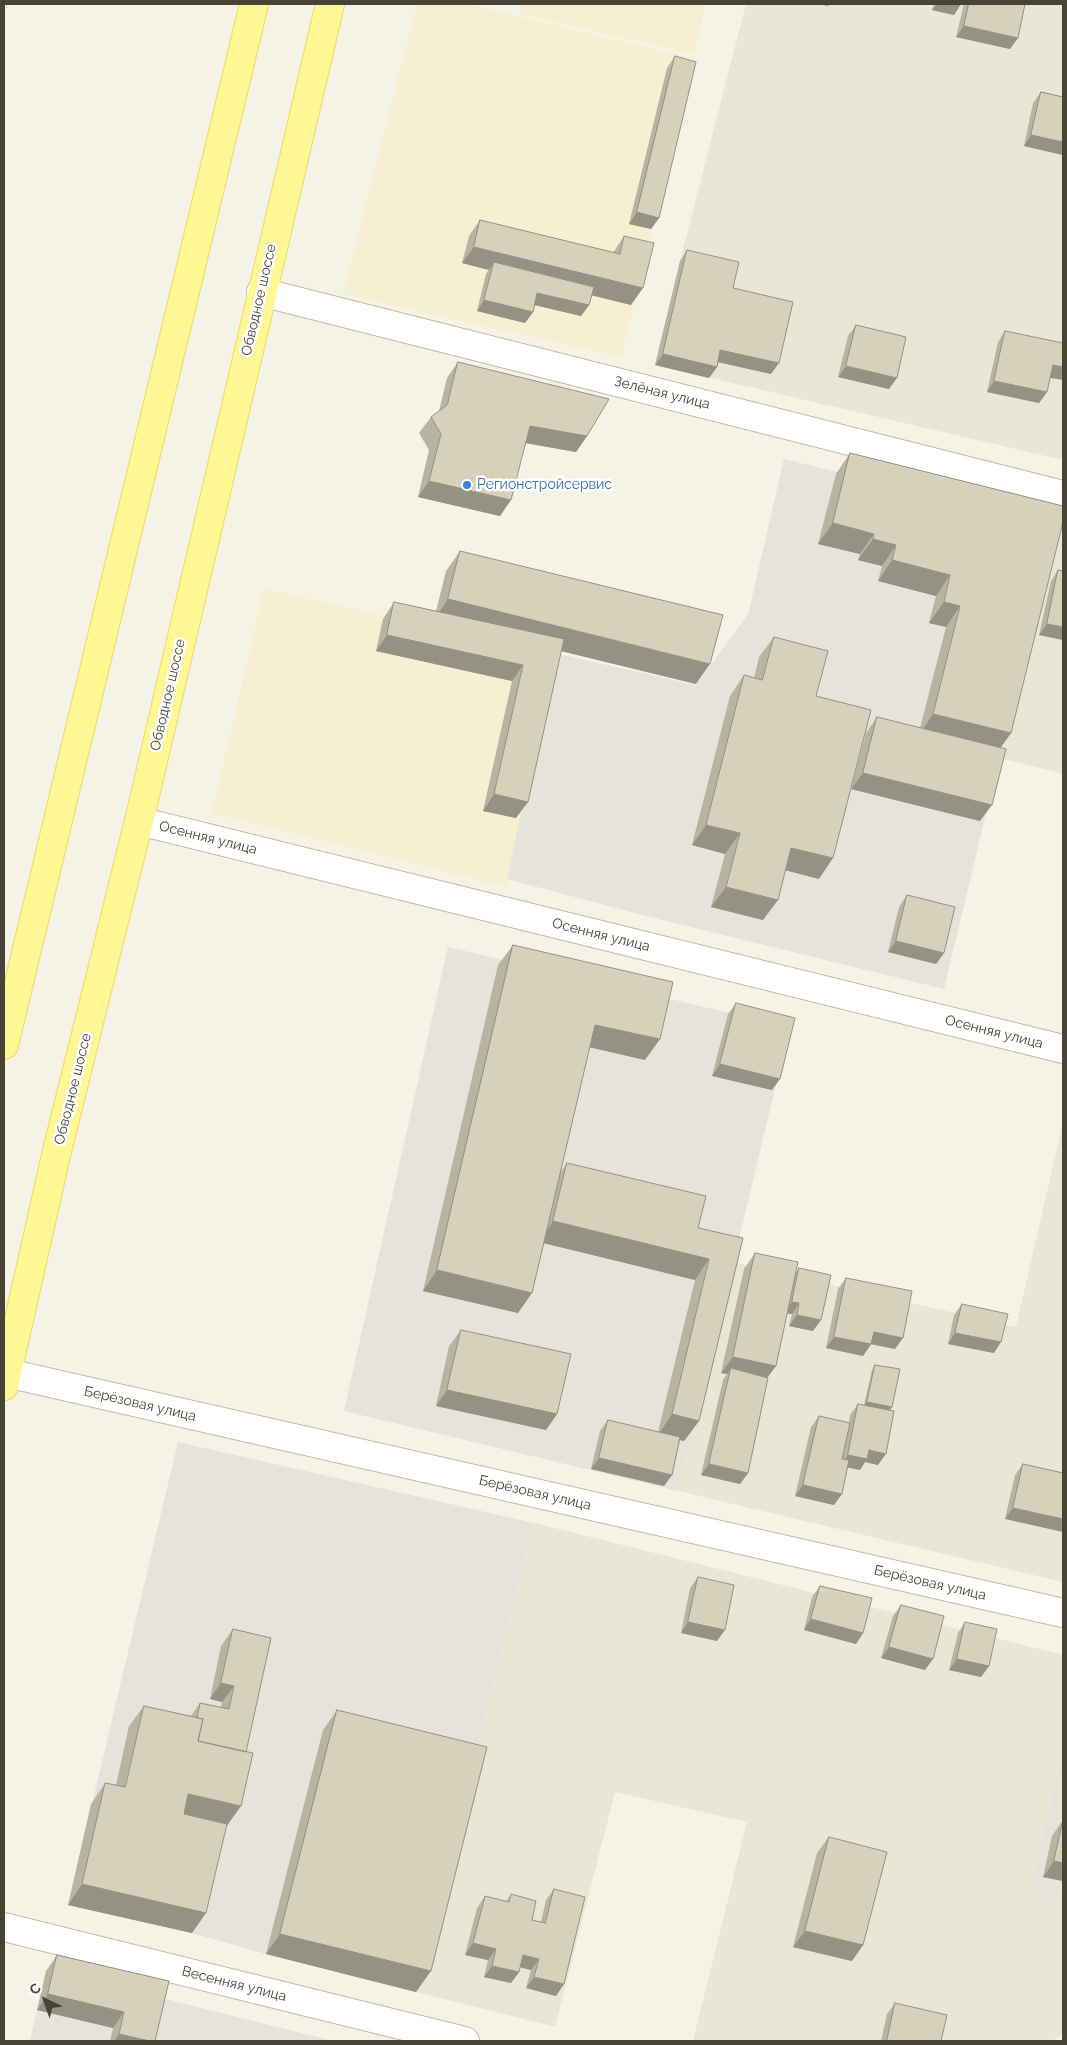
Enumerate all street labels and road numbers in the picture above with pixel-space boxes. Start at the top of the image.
street label: Обводное шоссе [238,242,280,358]
street label: Зелёная улица [612,373,712,413]
street label: Обводное шоссе [147,637,189,753]
street label: Осенняя улица [157,818,259,858]
street label: Осенняя улица [550,915,652,955]
street label: Осенняя улица [943,1012,1045,1052]
street label: Обводное шоссе [51,1032,95,1146]
street label: Берёзовая улица [82,1383,198,1425]
street label: Берёзовая улица [477,1472,593,1514]
street label: Берёзовая улица [872,1562,988,1604]
street label: Весенняя улица [180,1963,288,2005]

